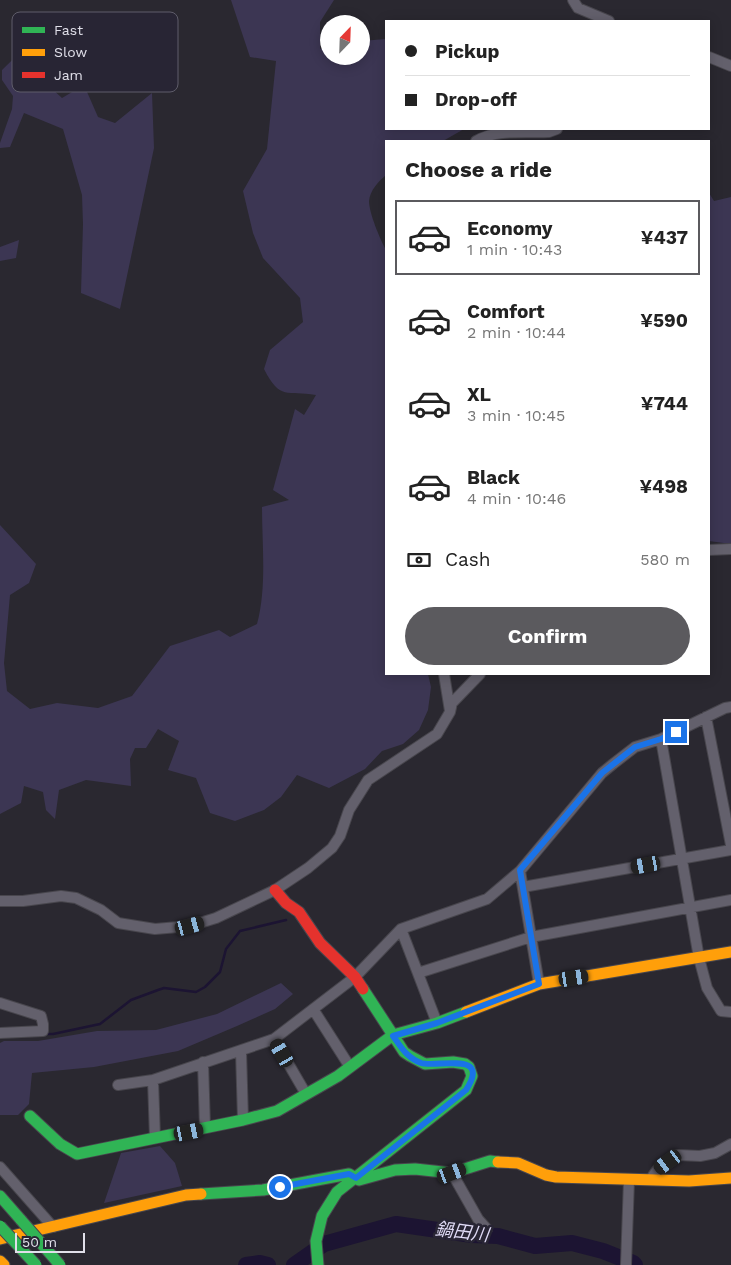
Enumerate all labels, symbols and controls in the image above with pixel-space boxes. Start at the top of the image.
legend [12,12,178,92]
north arrow [320,15,370,65]
map controls [320,15,370,65]
text: Fast [54,22,83,38]
text: Pickup [435,40,499,63]
text: Slow [54,44,87,60]
text: Jam [54,67,83,83]
text: Drop-off [435,88,517,111]
text: Choose a ride [405,157,552,182]
icon: car [407,215,452,260]
text: Economy [467,217,552,240]
text: ¥437 [641,226,688,249]
text: 1 min · 10:43 [467,240,562,259]
icon: car [407,298,452,343]
text: Comfort [467,300,545,323]
text: ¥590 [640,309,688,332]
text: 2 min · 10:44 [467,323,566,342]
icon: car [407,381,452,426]
text: XL [467,383,491,406]
text: ¥744 [641,392,688,415]
text: 3 min · 10:45 [467,406,565,425]
icon: car [407,464,452,509]
text: Black [467,466,520,489]
text: ¥498 [639,475,688,498]
text: 4 min · 10:46 [467,489,566,508]
icon: cash [405,546,433,574]
text: Cash [445,548,491,571]
text: 580 m [640,550,690,569]
button: Confirm [405,607,690,665]
route end [665,721,687,743]
car [629,855,662,875]
car [173,915,206,937]
car [558,968,589,988]
car [268,1036,295,1070]
car [172,1122,205,1142]
car [651,1147,684,1177]
car [435,1161,468,1185]
route start [269,1176,291,1198]
water label: 鍋田川 [434,1218,492,1245]
scale bar [15,1230,85,1253]
text: 50 m [22,1234,57,1250]

